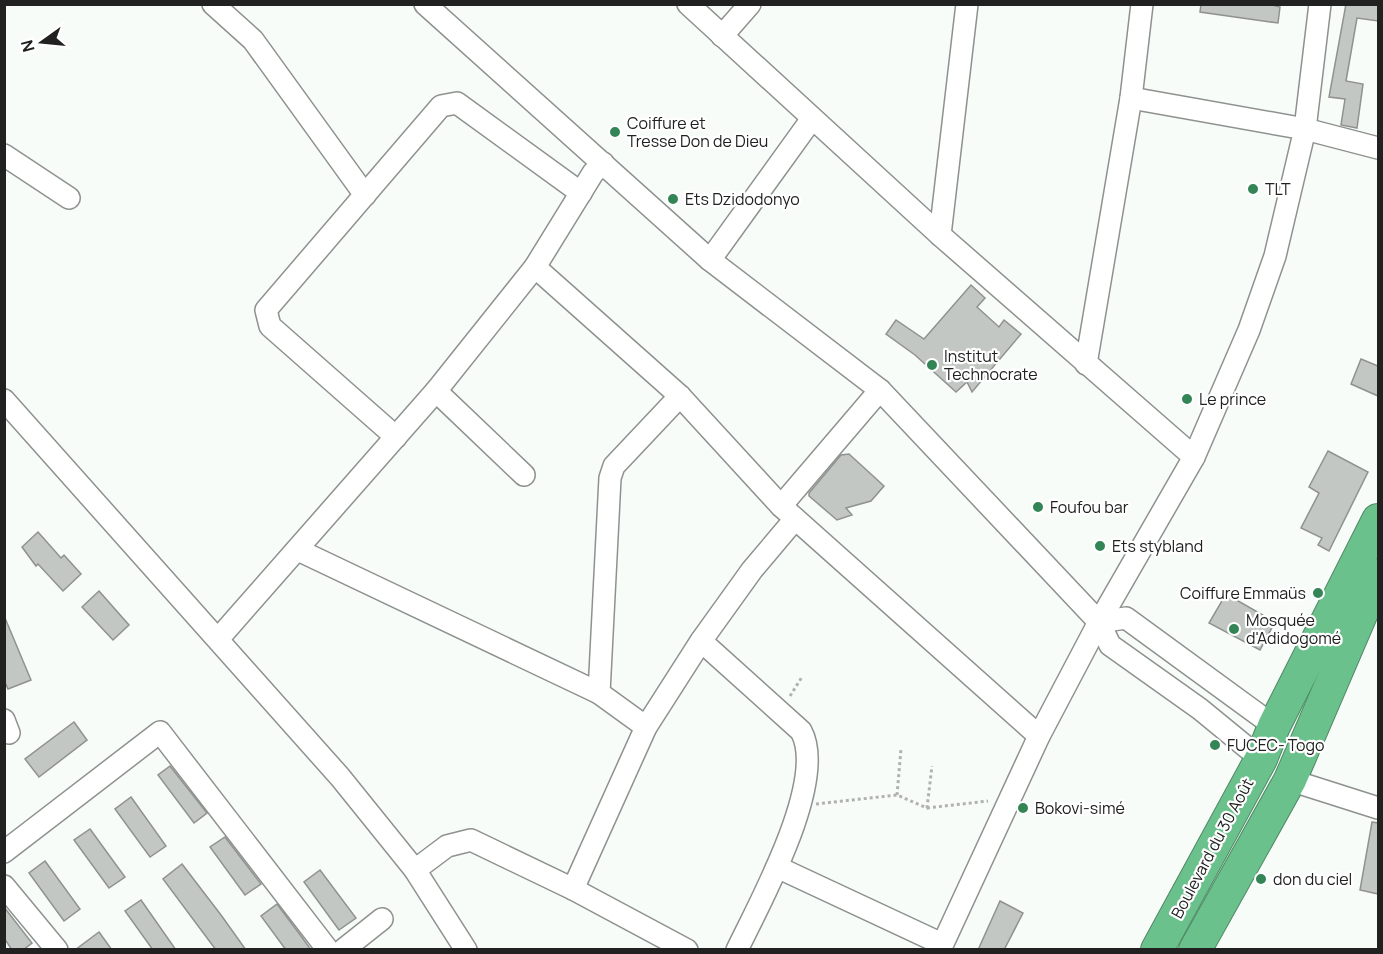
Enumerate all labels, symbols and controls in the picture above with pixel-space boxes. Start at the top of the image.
north arrow [12,12,72,72]
text: N [15,37,40,54]
place label: Coiffure et Tresse Don de Dieu [627,112,768,152]
marker: Coiffure et Tresse Don de Dieu [608,125,622,139]
place label: TLT [1265,178,1291,200]
marker: TLT [1246,182,1260,196]
place label: Ets Dzidodonyo [685,188,800,210]
marker: Ets Dzidodonyo [666,192,680,206]
place label: Institut Technocrate [944,345,1038,385]
marker: Institut Technocrate [925,358,939,372]
place label: Le prince [1199,388,1266,410]
marker: Le prince [1180,392,1194,406]
place label: Foufou bar [1050,496,1129,518]
marker: Foufou bar [1031,500,1045,514]
place label: Ets stybland [1112,535,1203,557]
marker: Ets stybland [1093,539,1107,553]
place label: Coiffure Emmaüs [1180,582,1306,604]
marker: Coiffure Emmaüs [1311,586,1325,600]
place label: Mosquée d'Adidogomé [1246,609,1341,649]
marker: Mosquée d'Adidogomé [1227,622,1241,636]
place label: FUCEC- Togo [1227,734,1325,756]
marker: FUCEC- Togo [1208,738,1222,752]
street label: Boulevard du 30 Août [1166,774,1258,922]
place label: Bokovi-simé [1035,797,1125,819]
marker: Bokovi-simé [1016,801,1030,815]
place label: don du ciel [1273,868,1352,890]
marker: don du ciel [1254,872,1268,886]

